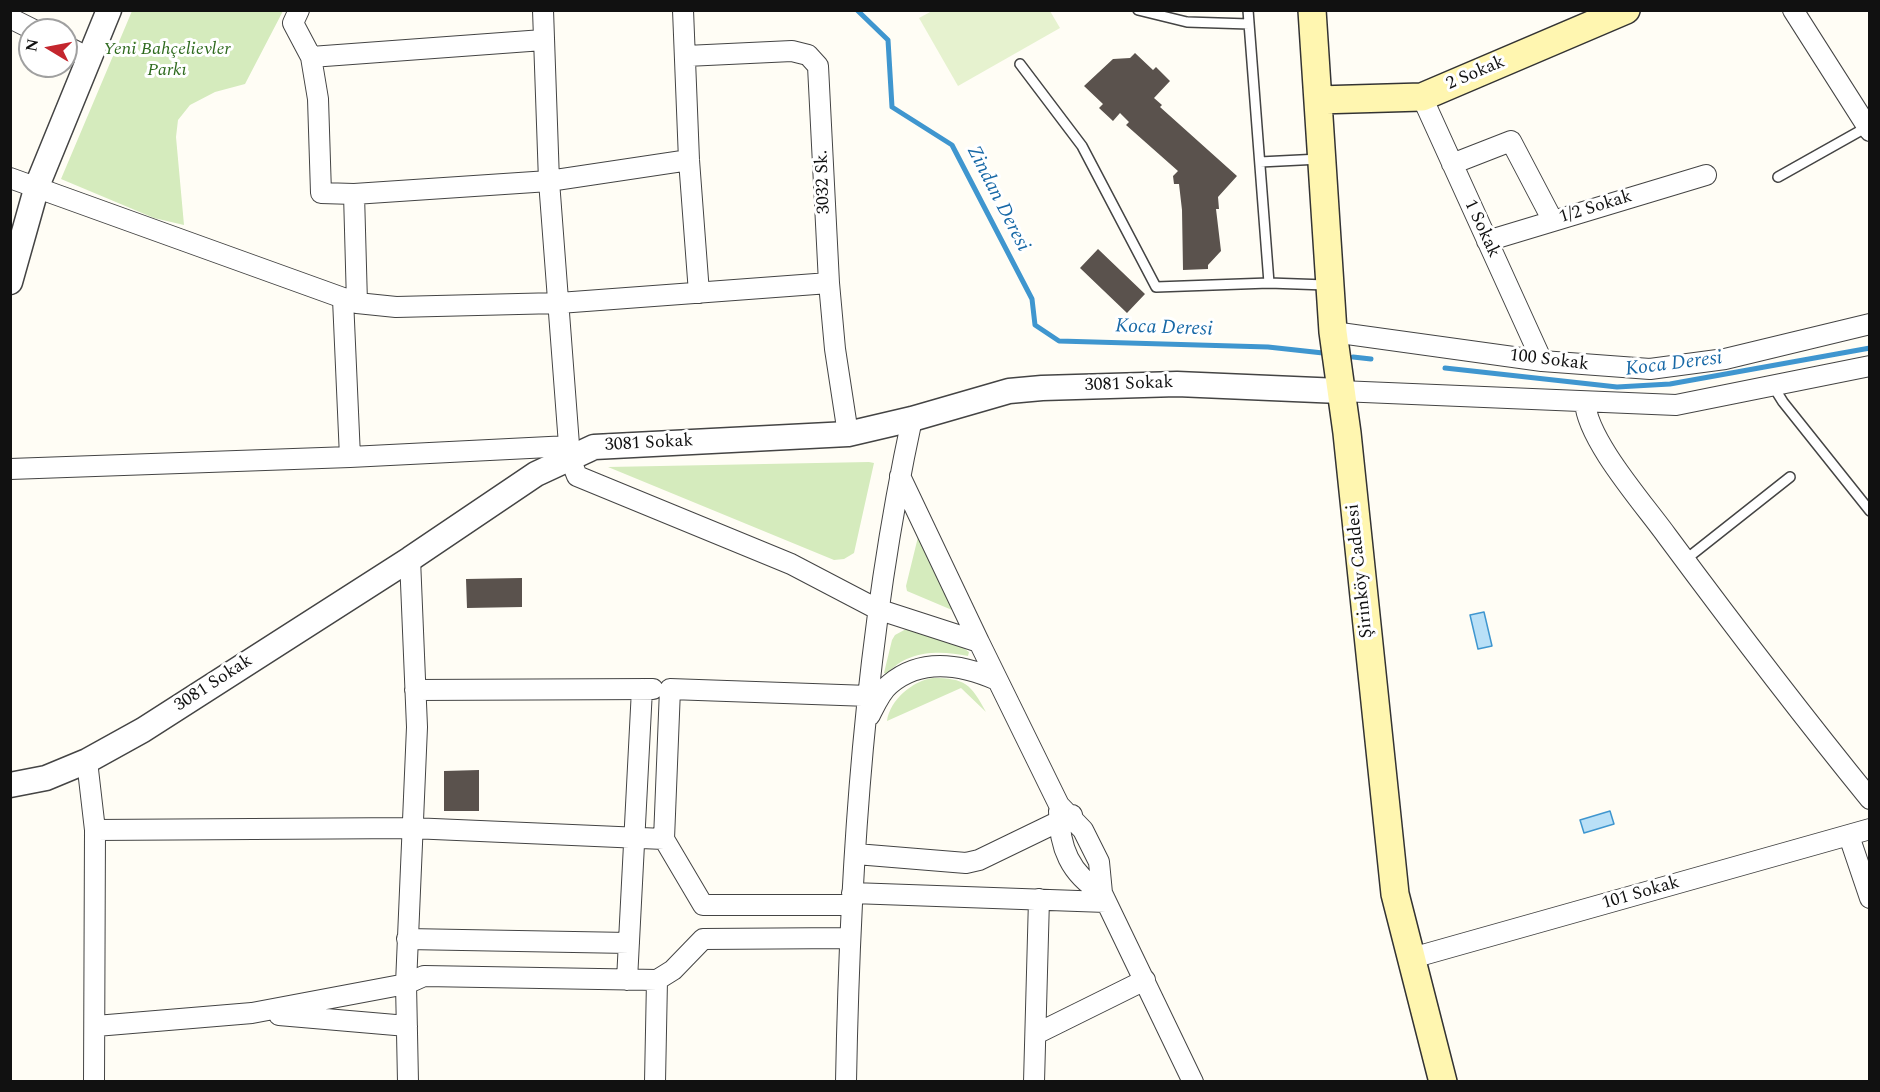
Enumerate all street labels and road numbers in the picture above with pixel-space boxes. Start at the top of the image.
street label: 2 Sokak [1443,52,1509,96]
street label: 3032 Sk. [812,150,836,214]
street label: 1/2 Sokak [1557,187,1635,229]
street label: 1 Sokak [1458,196,1504,262]
street label: 100 Sokak [1508,345,1590,377]
street label: 3081 Sokak [1084,373,1174,397]
street label: 3081 Sokak [604,431,694,457]
street label: Şirinköy Caddesi [1343,503,1379,639]
street label: 3081 Sokak [171,651,257,717]
street label: 101 Sokak [1600,873,1682,915]

